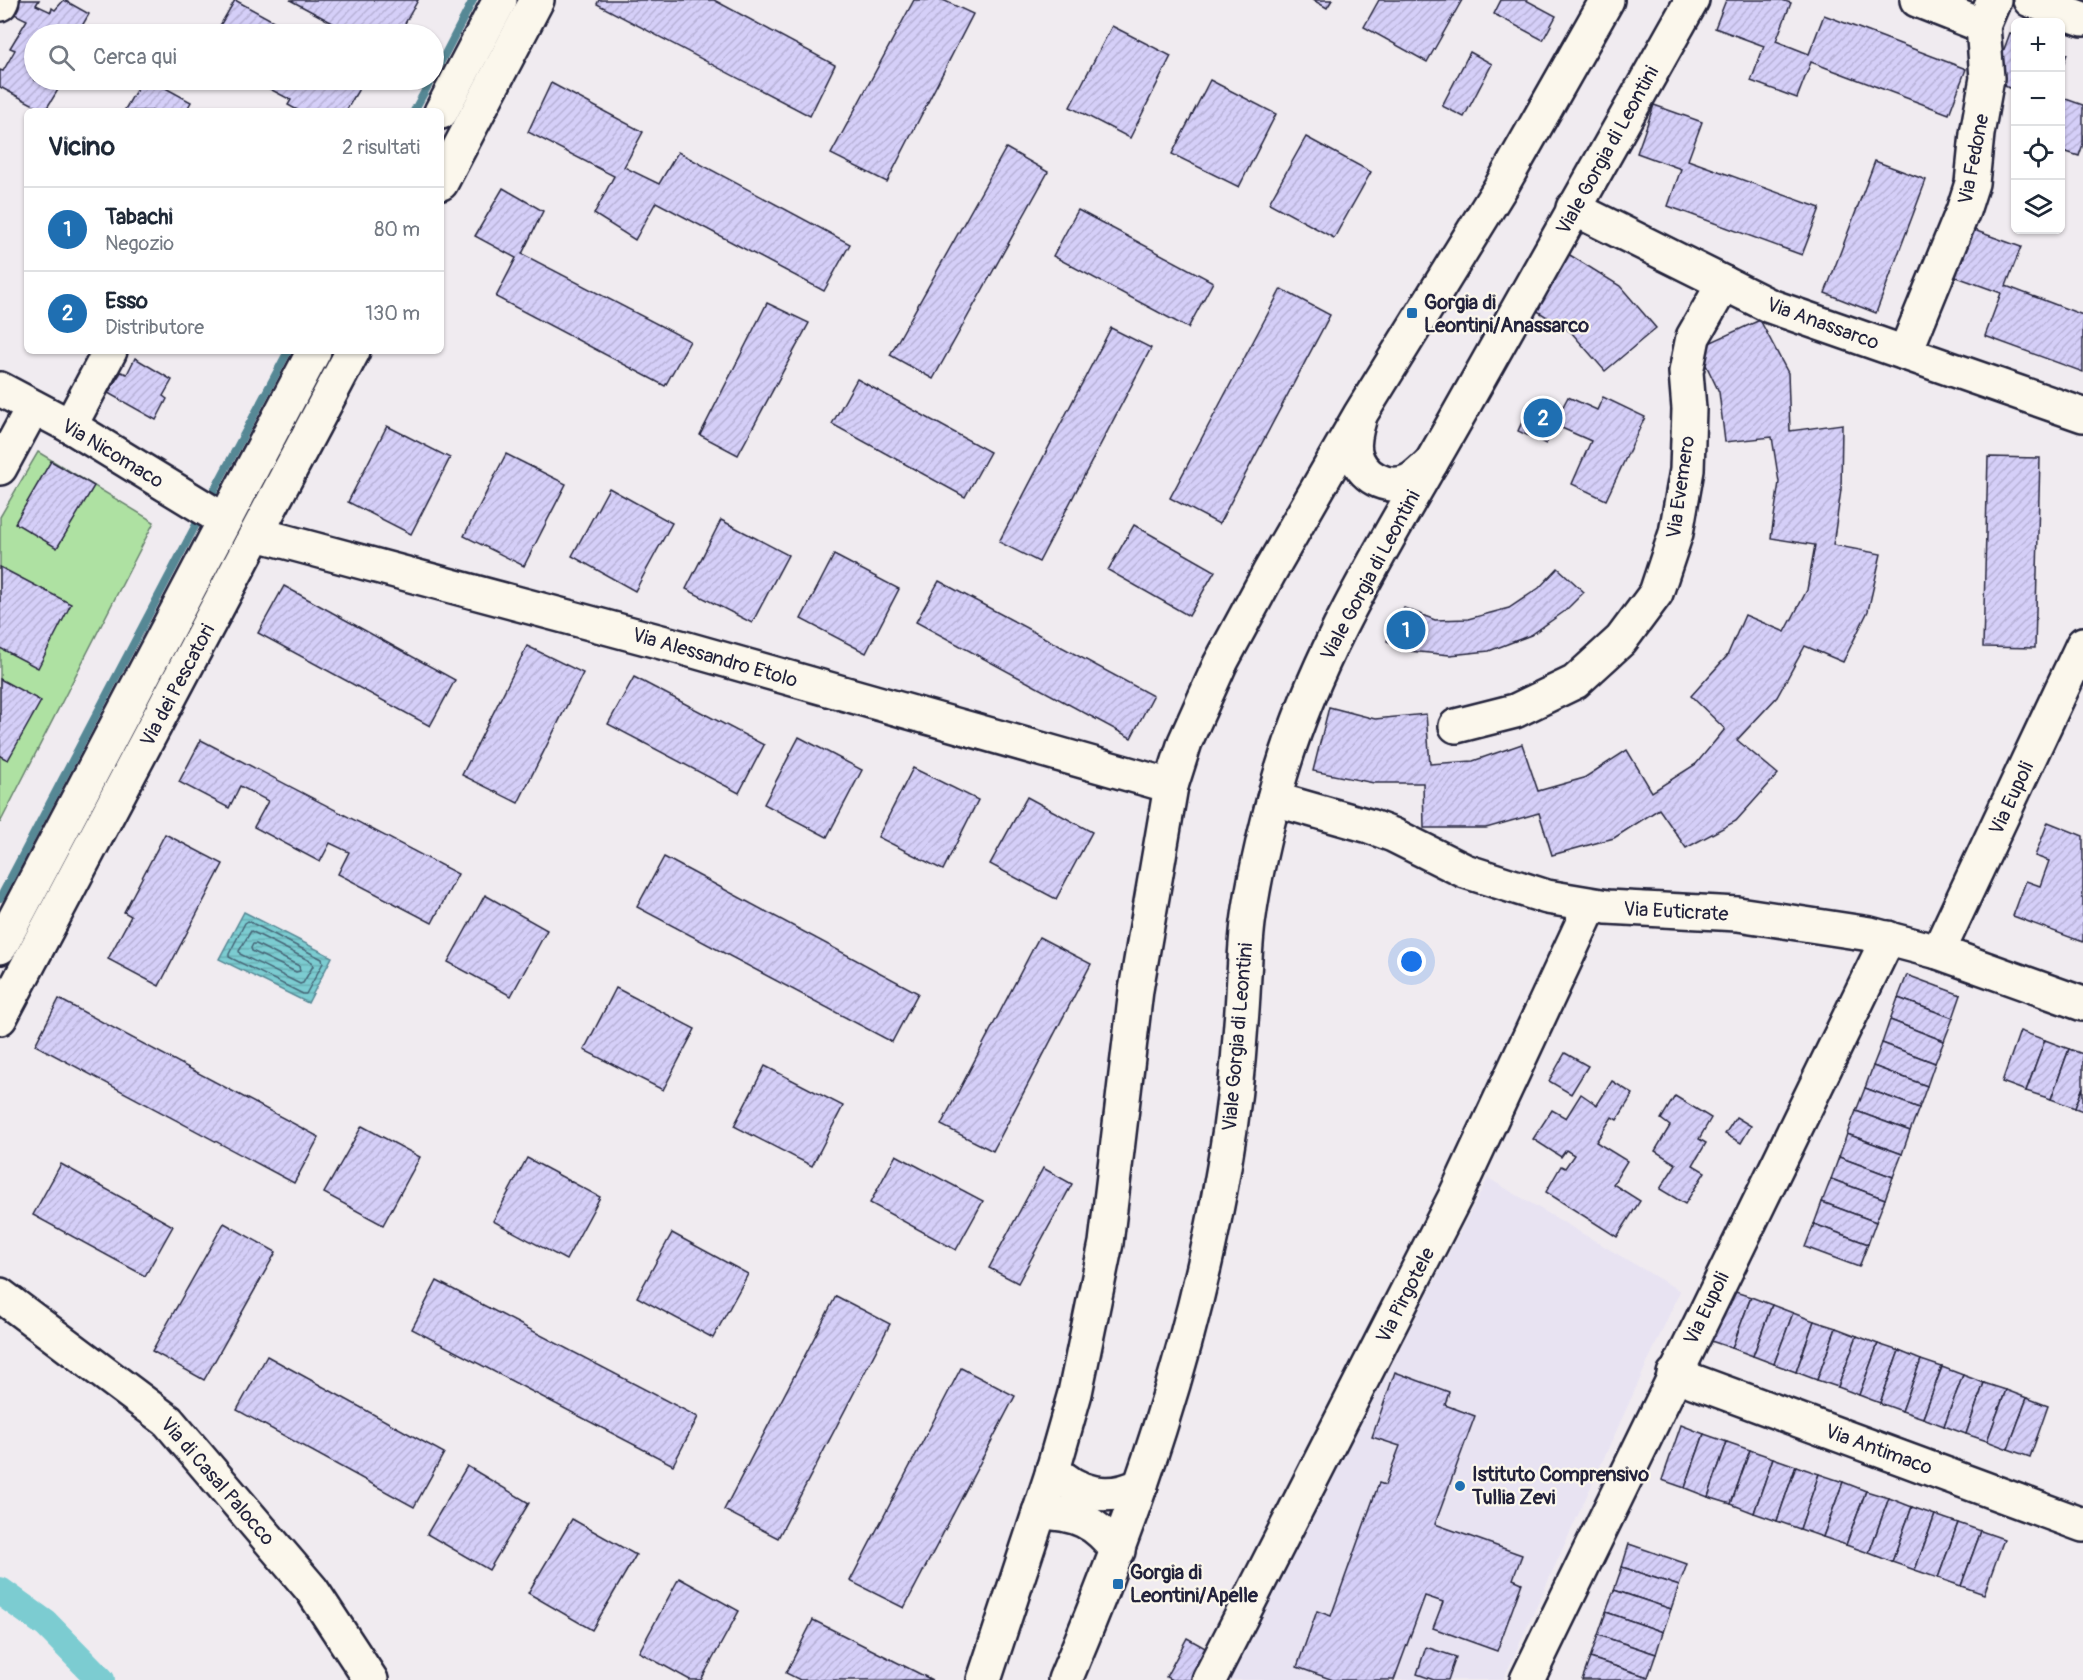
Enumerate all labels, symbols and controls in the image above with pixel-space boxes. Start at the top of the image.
map controls [2011,18,2065,234]
button: + [2011,18,2065,72]
search box [24,24,444,90]
icon: search [45,41,78,74]
text: Cerca qui [93,43,177,71]
street label: Viale Gorgia di Leontini [1551,62,1664,239]
button: − [2011,72,2065,126]
street label: Via Fedone [1952,112,1995,206]
button: locate [2011,126,2065,180]
text: Vicino [48,131,115,163]
text: 2 risultati [342,135,420,160]
button: layers [2011,180,2065,234]
text: Tabachi [105,203,173,231]
text: 1 [64,217,71,242]
text: 80 m [374,217,420,242]
text: Negozio [105,231,174,256]
text: Esso [105,287,148,315]
place label: Gorgia di Leontini/Anassarco [1424,290,1589,338]
street label: Via Anassarco [1763,292,1883,355]
text: 2 [62,301,73,326]
text: 130 m [365,301,420,326]
marker: Gorgia di Leontini/Anassarco [1405,306,1419,320]
text: Distributore [105,315,204,340]
pin: 2 [1524,396,1562,440]
street label: Via Nicomaco [57,413,168,494]
street label: Via Evemero [1661,434,1700,540]
street label: Viale Gorgia di Leontini [1315,486,1426,665]
pin: 1 [1386,608,1426,652]
street label: Via dei Pescatori [135,620,220,751]
street label: Via Alessandro Etolo [629,622,801,693]
street label: Via Eupoli [1984,758,2039,839]
street label: Via Euticrate [1623,896,1729,927]
street label: Viale Gorgia di Leontini [1217,942,1258,1132]
your location [1397,947,1426,976]
street label: Via Pirgotele [1371,1243,1440,1347]
street label: Via Eupoli [1678,1268,1735,1349]
street label: Via di Casal Palocco [155,1412,280,1551]
street label: Via Antimaco [1822,1419,1936,1481]
place label: Istituto Comprensivo Tullia Zevi [1471,1462,1649,1510]
marker: Istituto Comprensivo Tullia Zevi [1453,1479,1467,1493]
place label: Gorgia di Leontini/Apelle [1130,1560,1259,1608]
marker: Gorgia di Leontini/Apelle [1111,1577,1125,1591]

